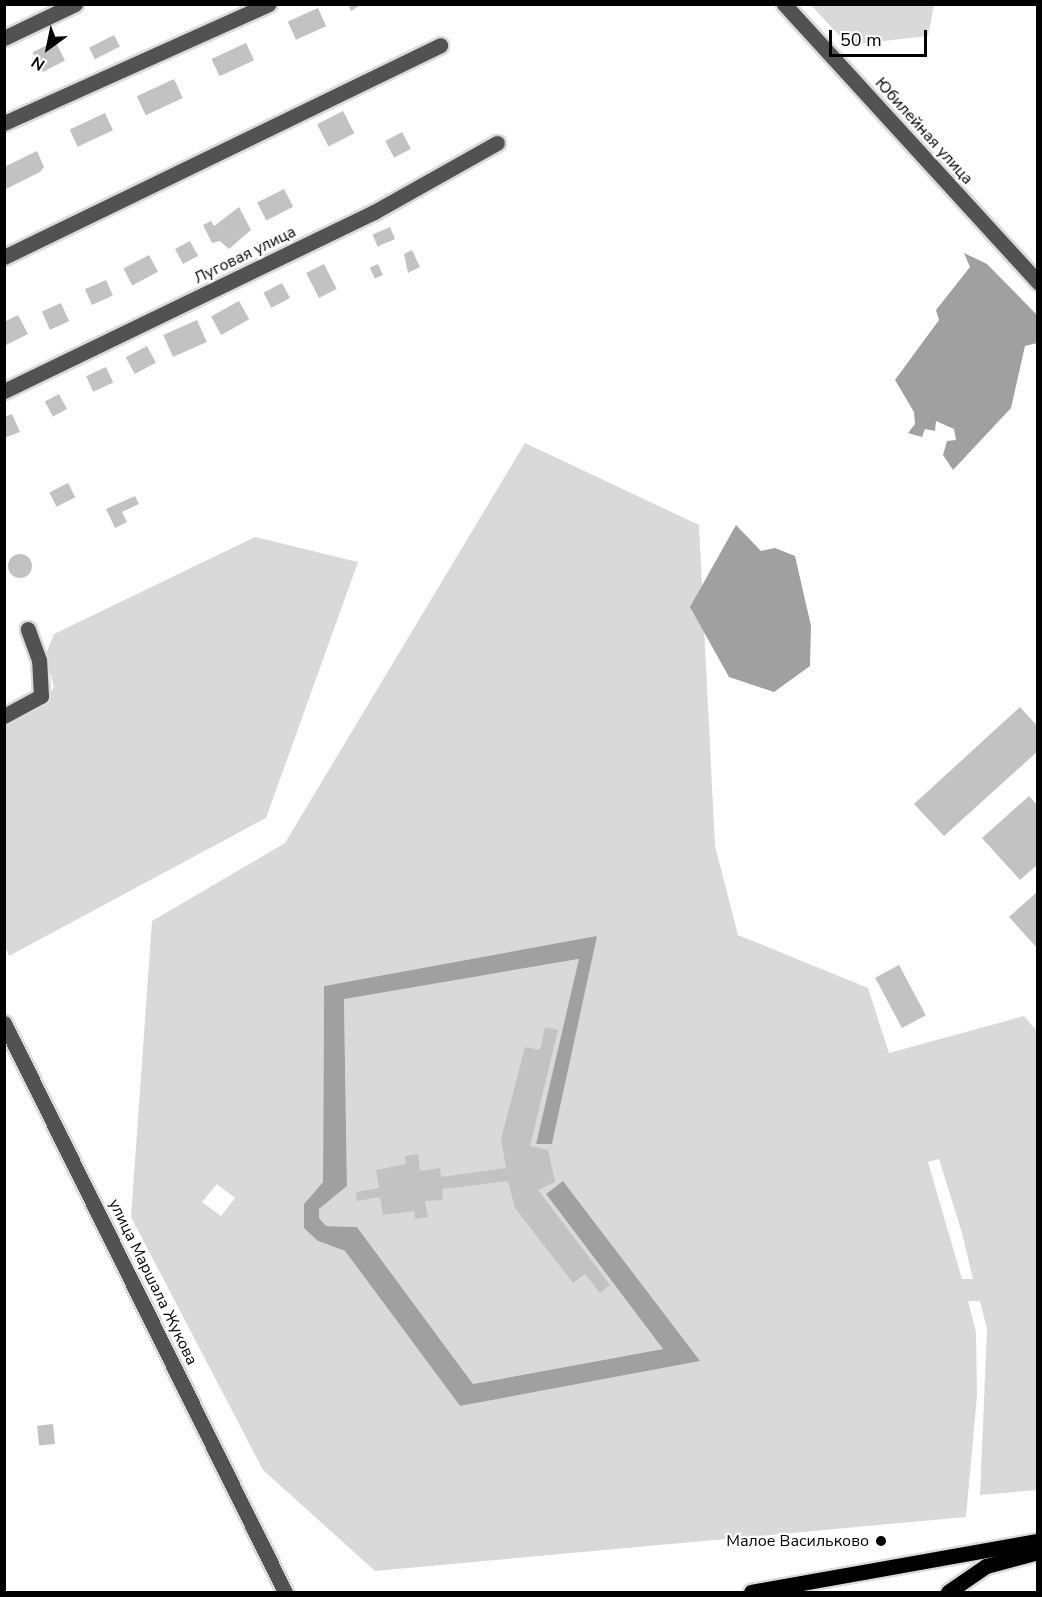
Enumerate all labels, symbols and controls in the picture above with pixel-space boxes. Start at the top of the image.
north arrow [18,18,78,78]
scale bar [832,18,930,56]
text: 50 m [840,28,882,52]
text: N [27,51,49,76]
street label: Юбилейная улица [871,74,977,188]
street label: Луговая улица [191,222,299,288]
street label: улица Маршала Жукова [104,1196,202,1368]
place label: Малое Васильково [726,1531,869,1551]
marker: Малое Васильково [874,1534,888,1548]

